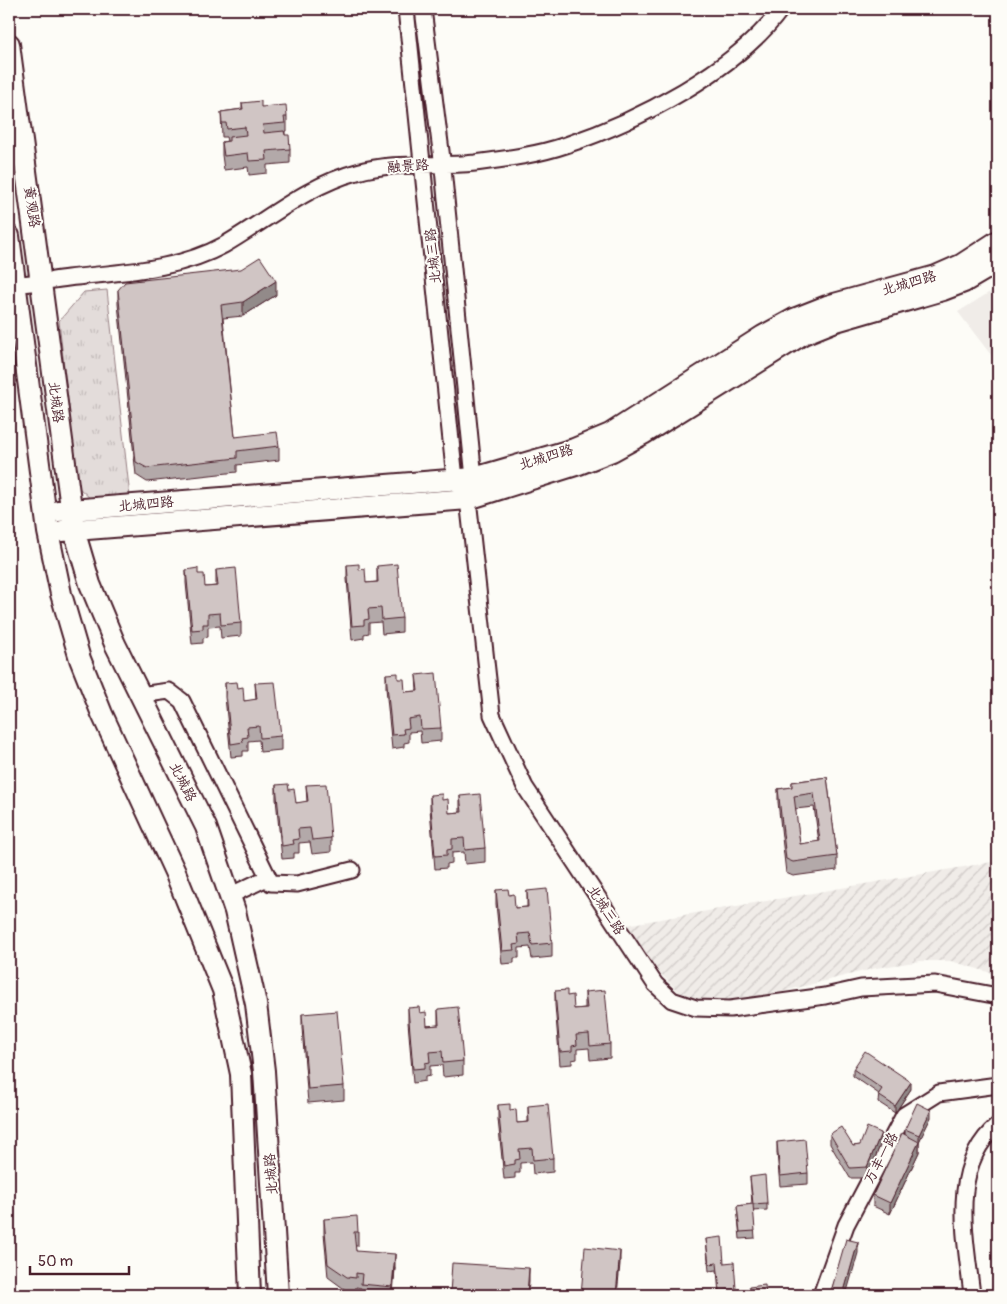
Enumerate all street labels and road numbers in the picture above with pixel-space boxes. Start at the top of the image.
street label: 融景路 [386,156,430,176]
street label: 黄观路 [21,185,43,229]
street label: 北城三路 [422,227,444,285]
street label: 北城四路 [880,267,938,299]
street label: 北城路 [45,380,67,424]
street label: 北城四路 [517,441,575,473]
street label: 北城四路 [117,493,175,515]
street label: 北城路 [166,759,200,805]
street label: 北城三路 [584,882,628,938]
street label: 万丰一路 [860,1129,902,1187]
street label: 北城路 [261,1152,281,1196]

